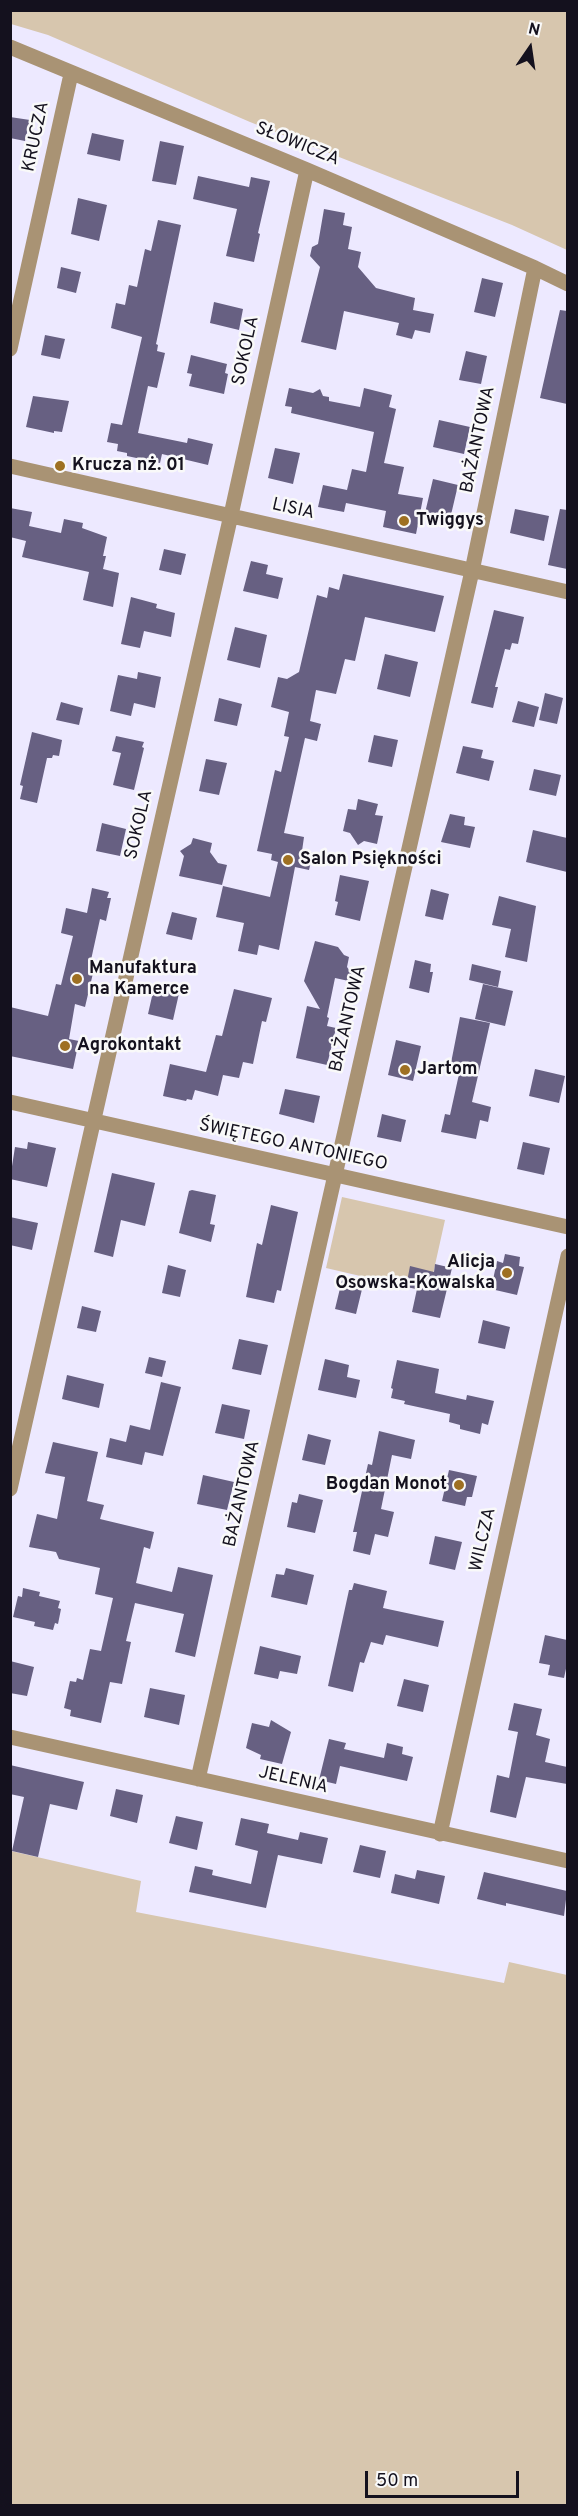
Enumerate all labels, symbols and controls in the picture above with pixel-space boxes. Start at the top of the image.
north arrow [500,18,560,78]
text: N [526,19,542,41]
street label: KRUCZA [19,100,55,174]
street label: SŁOWICZA [252,118,342,172]
street label: SOKOLA [229,314,265,388]
street label: BAŻANTOWA [457,385,501,495]
place label: Krucza nż. 01 [72,455,185,477]
marker: Krucza nż. 01 [53,459,67,473]
street label: LISIA [270,495,316,525]
place label: Twiggys [416,510,484,532]
marker: Twiggys [397,514,411,528]
street label: SOKOLA [122,788,158,862]
place label: Salon Psiękności [300,849,442,871]
marker: Salon Psiękności [281,853,295,867]
place label: Manufaktura na Kamerce [89,958,197,1000]
street label: BAŻANTOWA [326,964,372,1074]
marker: Manufaktura na Kamerce [70,972,84,986]
place label: Agrokontakt [77,1035,181,1057]
marker: Agrokontakt [58,1039,72,1053]
place label: Jartom [417,1059,478,1081]
marker: Jartom [398,1063,412,1077]
street label: ŚWIĘTEGO ANTONIEGO [197,1115,389,1177]
place label: Alicja Osowska-Kowalska [335,1252,495,1294]
marker: Alicja Osowska-Kowalska [500,1266,514,1280]
street label: BAŻANTOWA [220,1439,266,1549]
place label: Bogdan Monot [326,1474,447,1496]
marker: Bogdan Monot [452,1478,466,1492]
street label: WILCZA [466,1506,502,1574]
street label: JELENIA [256,1763,330,1799]
scale bar [368,2459,522,2497]
text: 50 m [376,2470,418,2493]

